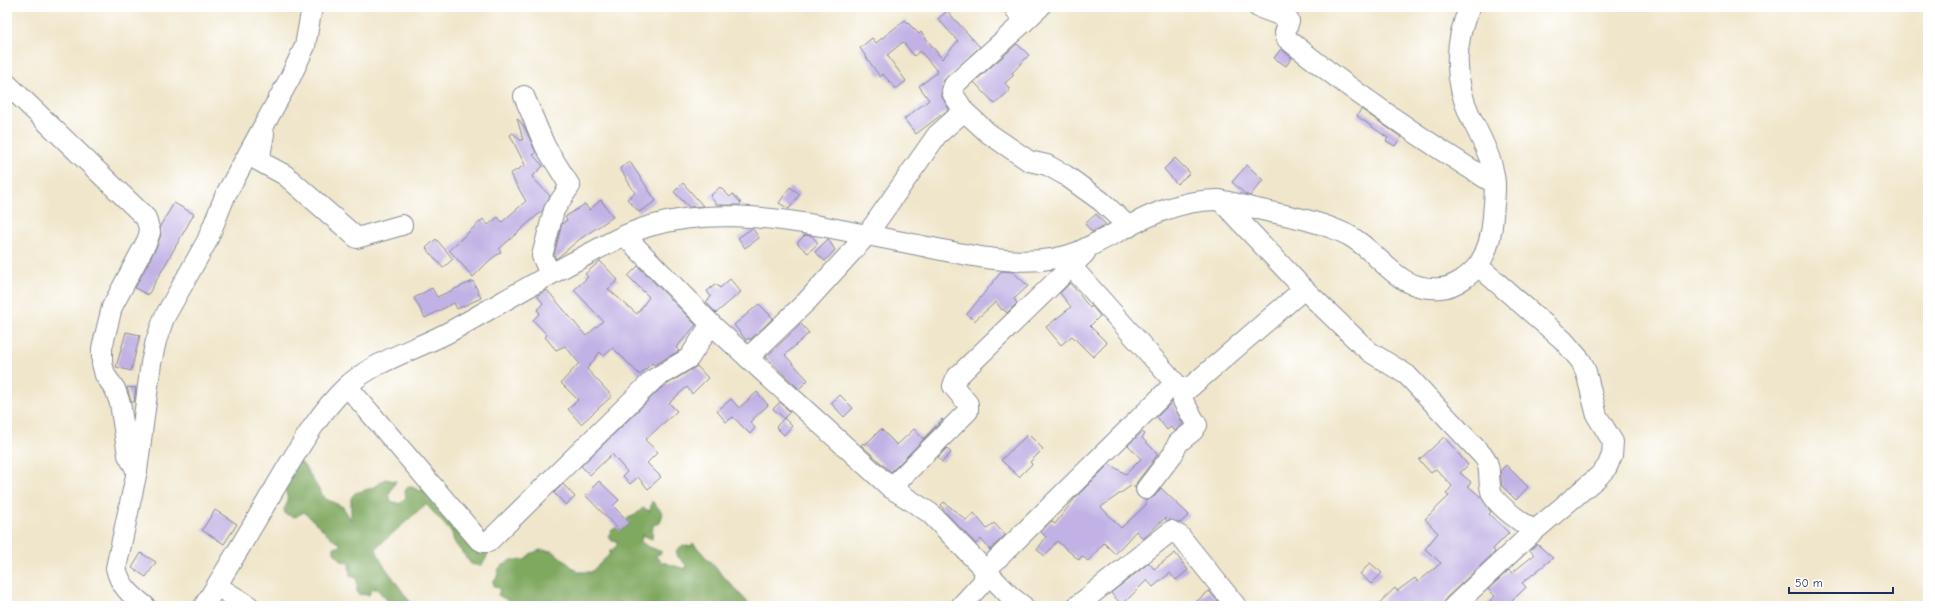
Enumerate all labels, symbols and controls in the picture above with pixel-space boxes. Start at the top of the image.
scale bar [1789,569,1893,595]
text: 50 m [1795,576,1823,590]

